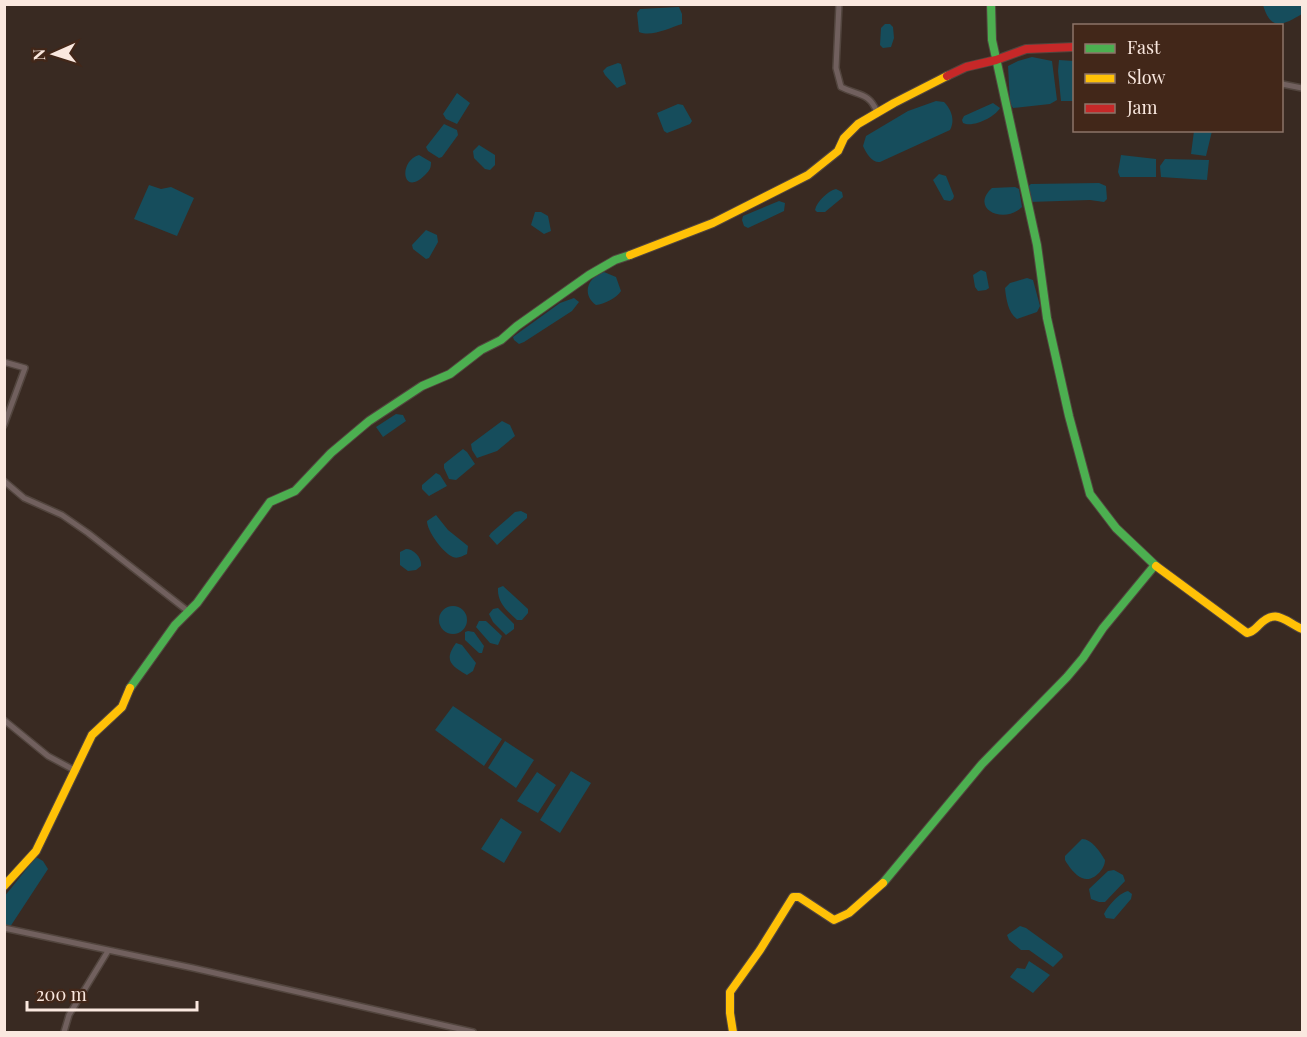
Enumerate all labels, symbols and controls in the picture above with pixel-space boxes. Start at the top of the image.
north arrow [24,24,84,84]
legend [1073,24,1283,132]
text: Fast [1127,35,1161,59]
text: N [28,48,49,61]
text: Slow [1127,65,1165,89]
text: Jam [1126,95,1157,119]
scale bar [27,974,196,1012]
text: 200 m [36,982,87,1006]

